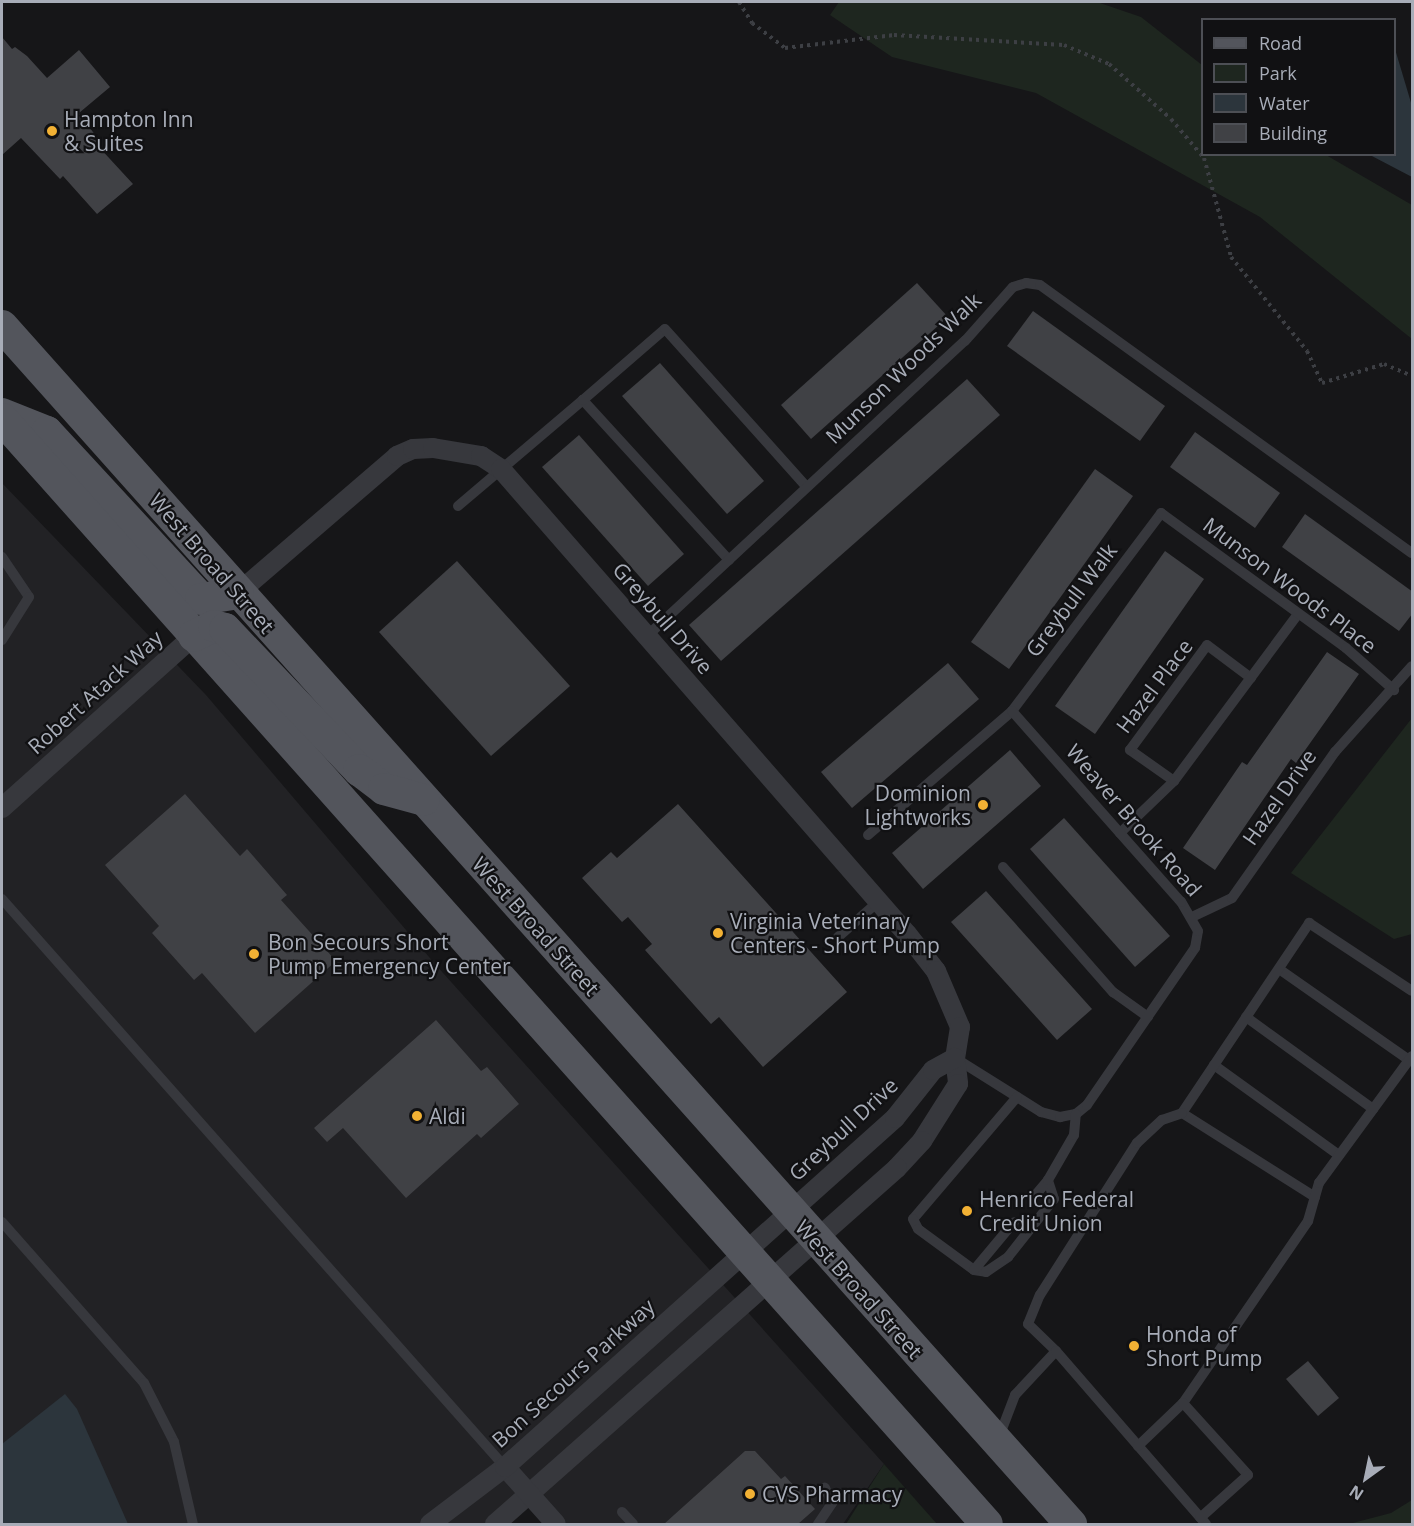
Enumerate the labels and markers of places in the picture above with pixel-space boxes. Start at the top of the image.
place label: Hampton Inn & Suites [64,106,194,156]
marker: Hampton Inn & Suites [45,124,59,138]
place label: Dominion Lightworks [864,780,971,830]
marker: Dominion Lightworks [976,798,990,812]
place label: Virginia Veterinary Centers - Short Pump [730,908,940,958]
marker: Virginia Veterinary Centers - Short Pump [711,926,725,940]
place label: Bon Secours Short Pump Emergency Center [268,929,511,979]
marker: Bon Secours Short Pump Emergency Center [245,945,263,963]
place label: Aldi [429,1103,466,1129]
marker: Aldi [410,1109,424,1123]
place label: Henrico Federal Credit Union [979,1186,1134,1236]
marker: Henrico Federal Credit Union [960,1204,974,1218]
place label: Honda of Short Pump [1146,1321,1262,1371]
marker: Honda of Short Pump [1127,1339,1141,1353]
place label: CVS Pharmacy [762,1481,902,1507]
marker: CVS Pharmacy [743,1487,757,1501]

